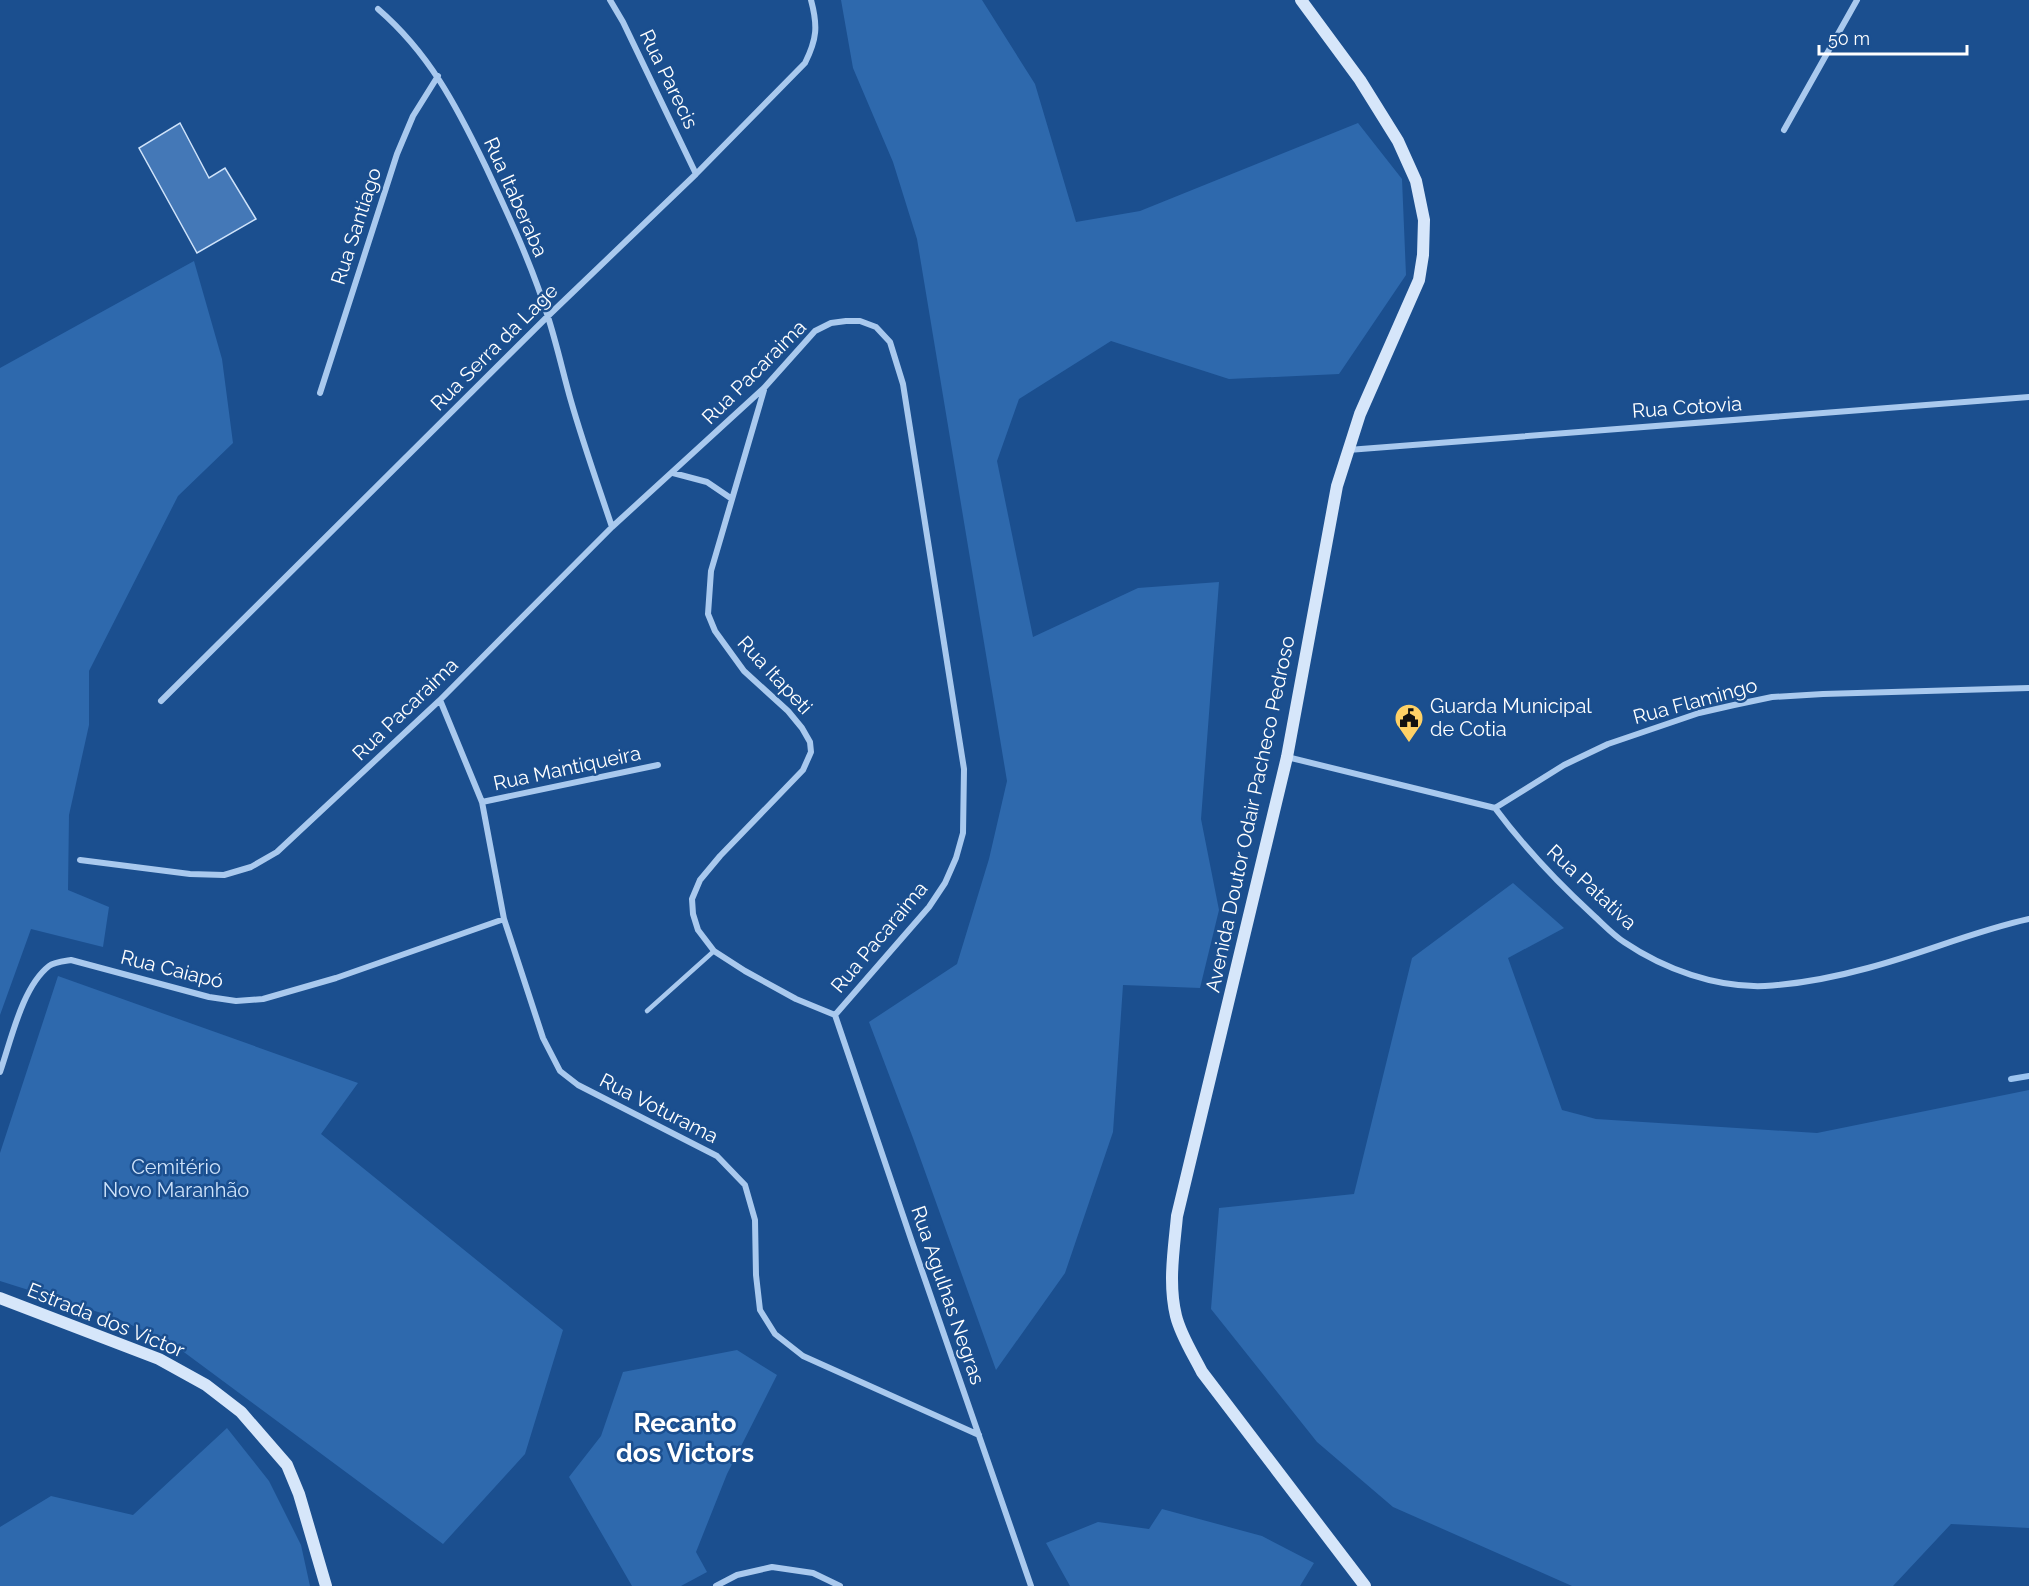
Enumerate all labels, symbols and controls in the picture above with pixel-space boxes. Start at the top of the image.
scale bar [1819,18,1968,56]
street label: Rua Parecis [635,25,703,133]
text: 50 m [1828,28,1870,49]
street label: Rua Itaberaba [479,133,553,261]
street label: Rua Santiago [326,164,386,288]
street label: Rua Serra da Lage [425,278,563,416]
street label: Rua Pacaraima [697,315,811,429]
street label: Rua Cotovia [1631,391,1743,423]
street label: Rua Itapeti [733,631,817,719]
street label: Avenida Doutor Odair Pacheco Pedroso [1200,633,1300,995]
street label: Rua Pacaraima [347,653,463,765]
street label: Rua Flamingo [1630,673,1760,729]
place label: Guarda Municipal de Cotia [1430,694,1592,741]
public building icon: Guarda Municipal de Cotia [1393,702,1425,744]
street label: Rua Mantiqueira [491,741,643,795]
street label: Rua Patativa [1542,839,1642,935]
street label: Rua Pacaraima [826,877,932,997]
street label: Rua Caiapó [118,945,226,993]
street label: Rua Voturama [596,1068,722,1148]
park label: Cemitério Novo Maranhão [103,1155,249,1202]
street label: Rua Agulhas Negras [906,1203,990,1387]
street label: Estrada dos Victor [24,1277,188,1363]
district label: Recanto dos Victors [616,1408,754,1468]

